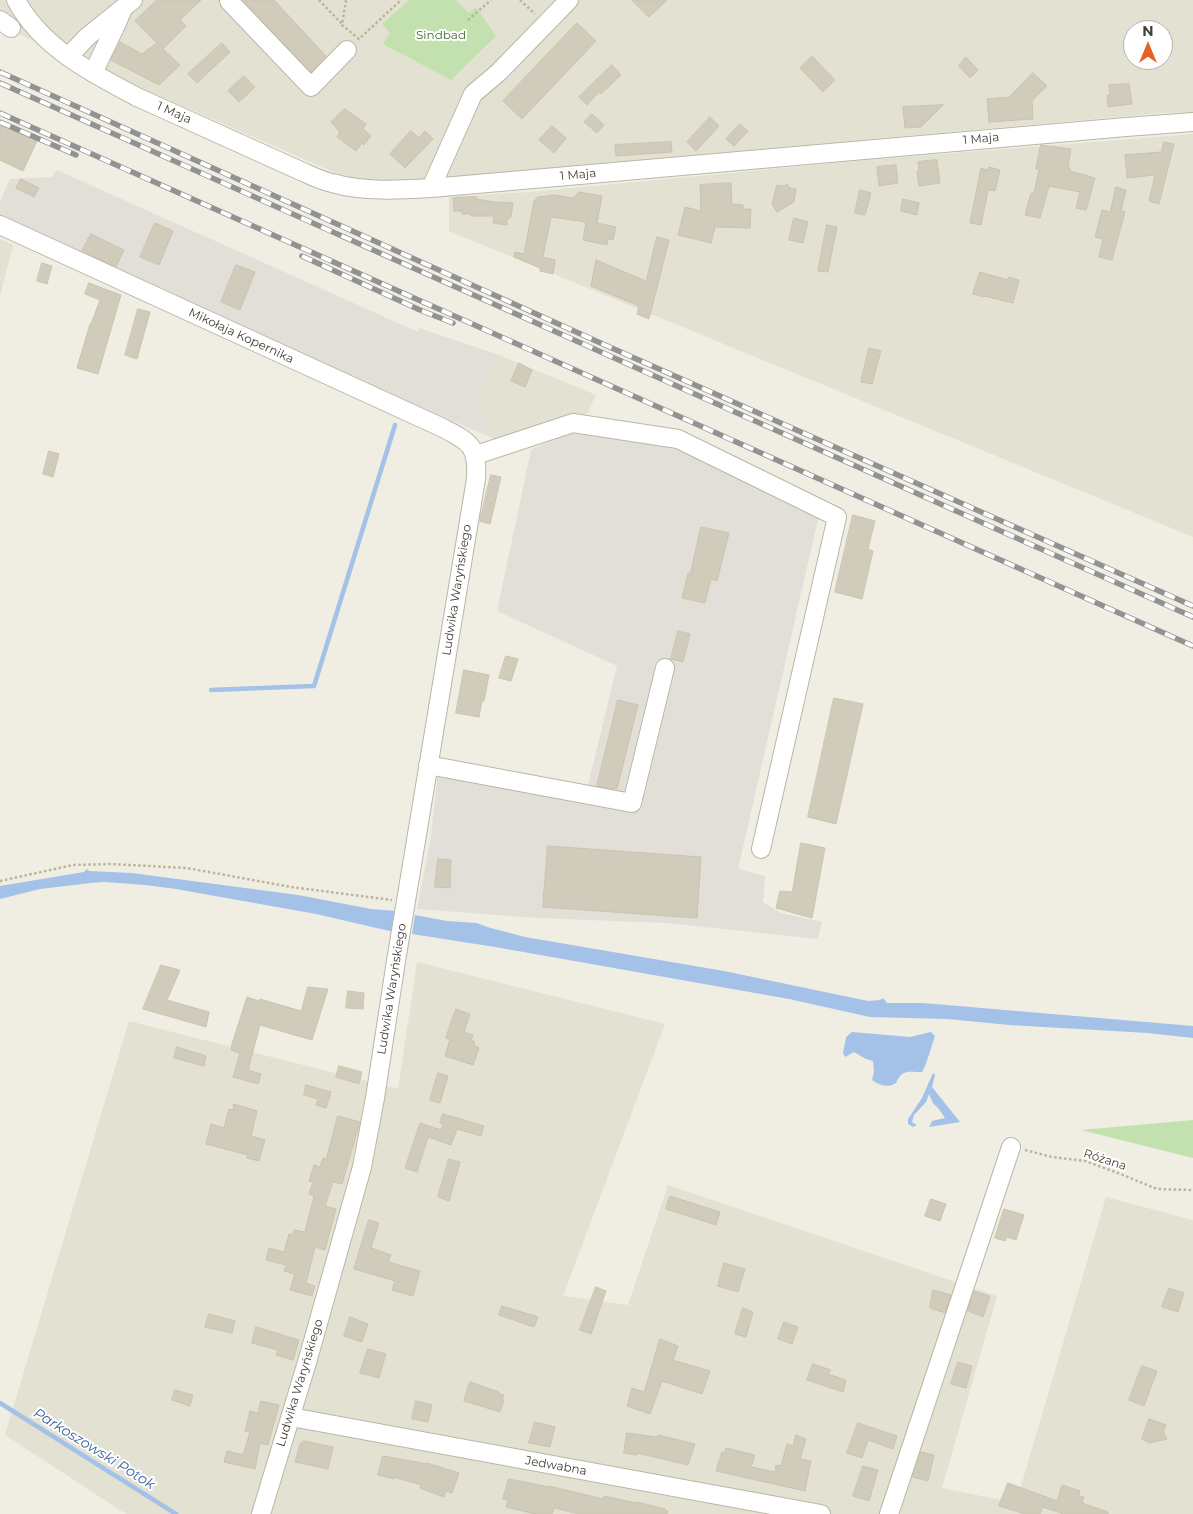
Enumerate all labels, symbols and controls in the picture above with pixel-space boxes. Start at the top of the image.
north arrow [1123,20,1173,70]
text: N [1142,22,1154,40]
park label: Sindbad [416,28,466,42]
street label: 1 Maja [154,99,194,127]
street label: 1 Maja [962,130,1000,148]
street label: 1 Maja [559,166,597,184]
street label: Mikołaja Kopernika [186,305,296,367]
street label: Ludwika Waryńskiego [440,523,474,657]
street label: Ludwika Waryńskiego [375,922,409,1056]
street label: Różana [1082,1146,1128,1174]
street label: Ludwika Waryńskiego [274,1317,326,1449]
water label: Parkoszowski Potok [30,1405,158,1493]
street label: Jedwabna [524,1454,588,1478]

